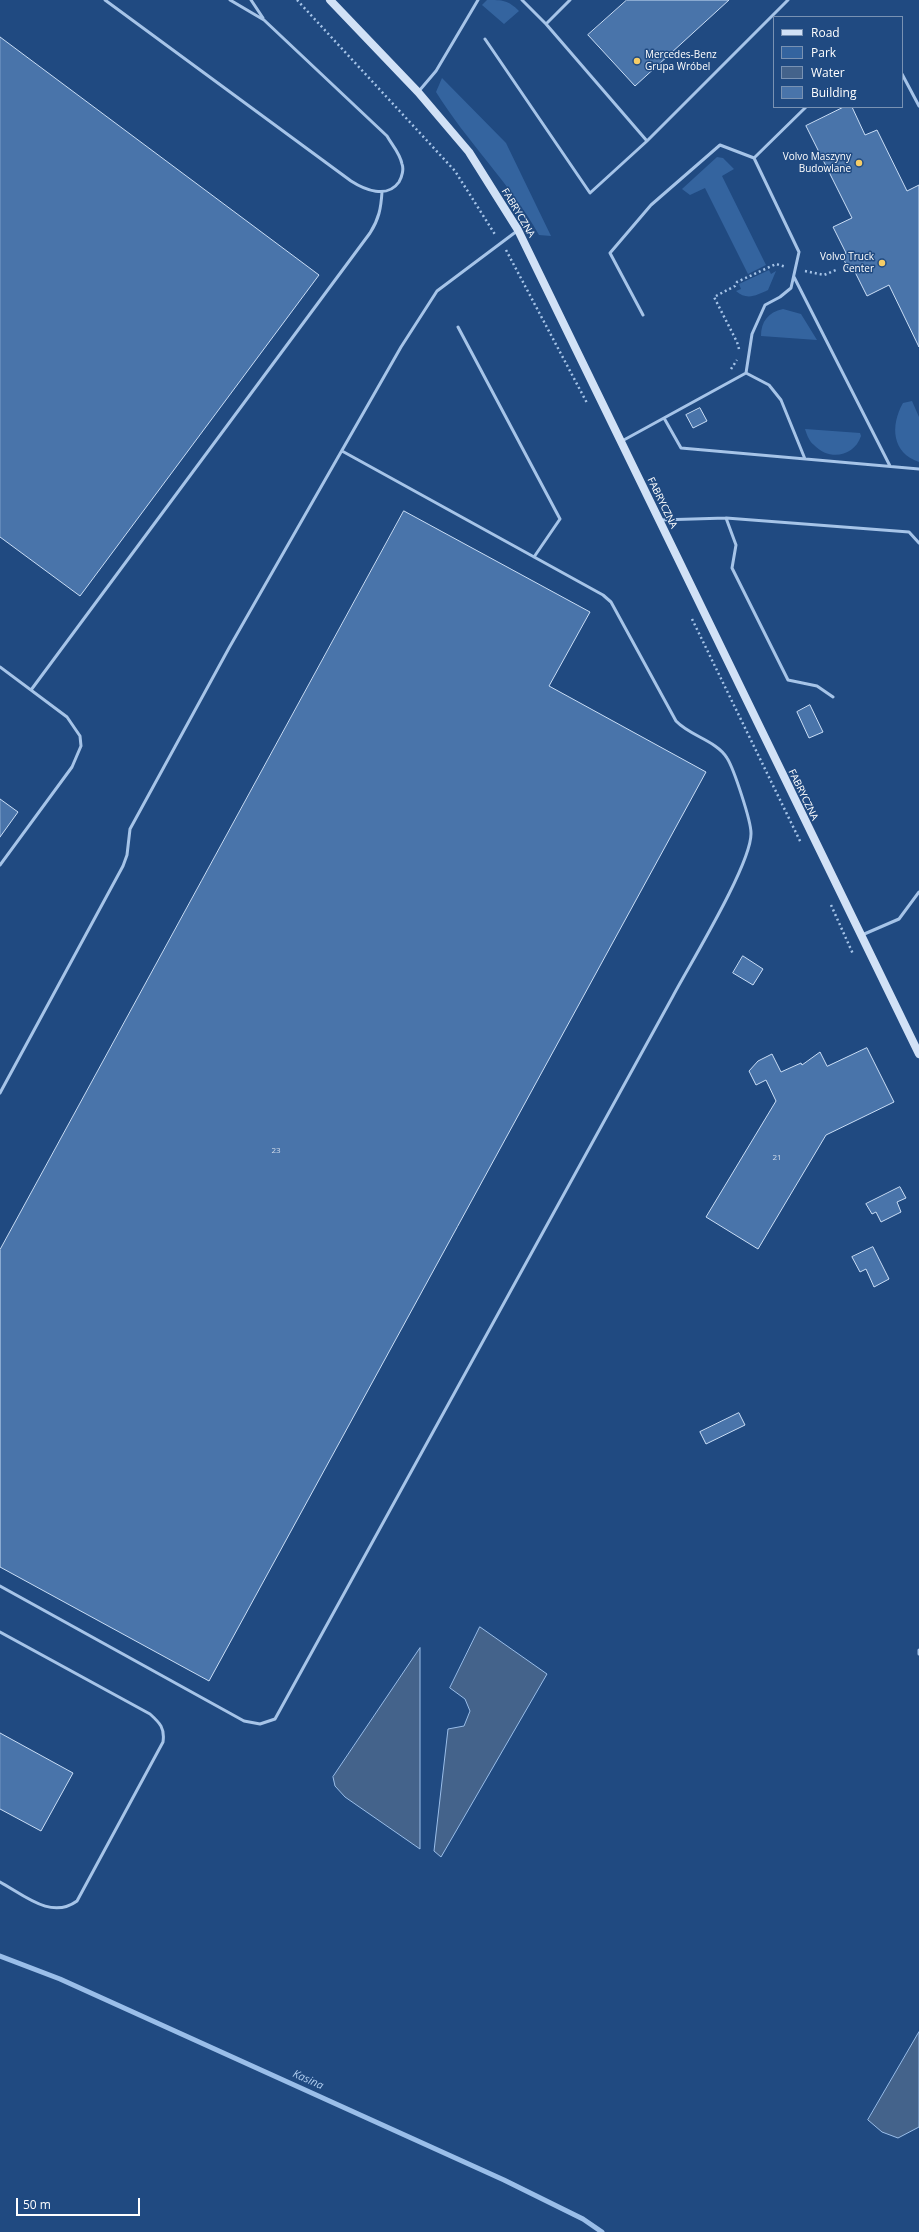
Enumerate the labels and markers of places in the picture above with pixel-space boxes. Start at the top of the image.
place label: Mercedes-Benz Grupa Wróbel [645,49,717,72]
marker: Mercedes-Benz Grupa Wróbel [632,56,642,66]
place label: Volvo Maszyny Budowlane [783,151,851,174]
marker: Volvo Maszyny Budowlane [854,158,864,168]
place label: Volvo Truck Center [820,251,874,274]
marker: Volvo Truck Center [877,258,887,268]

